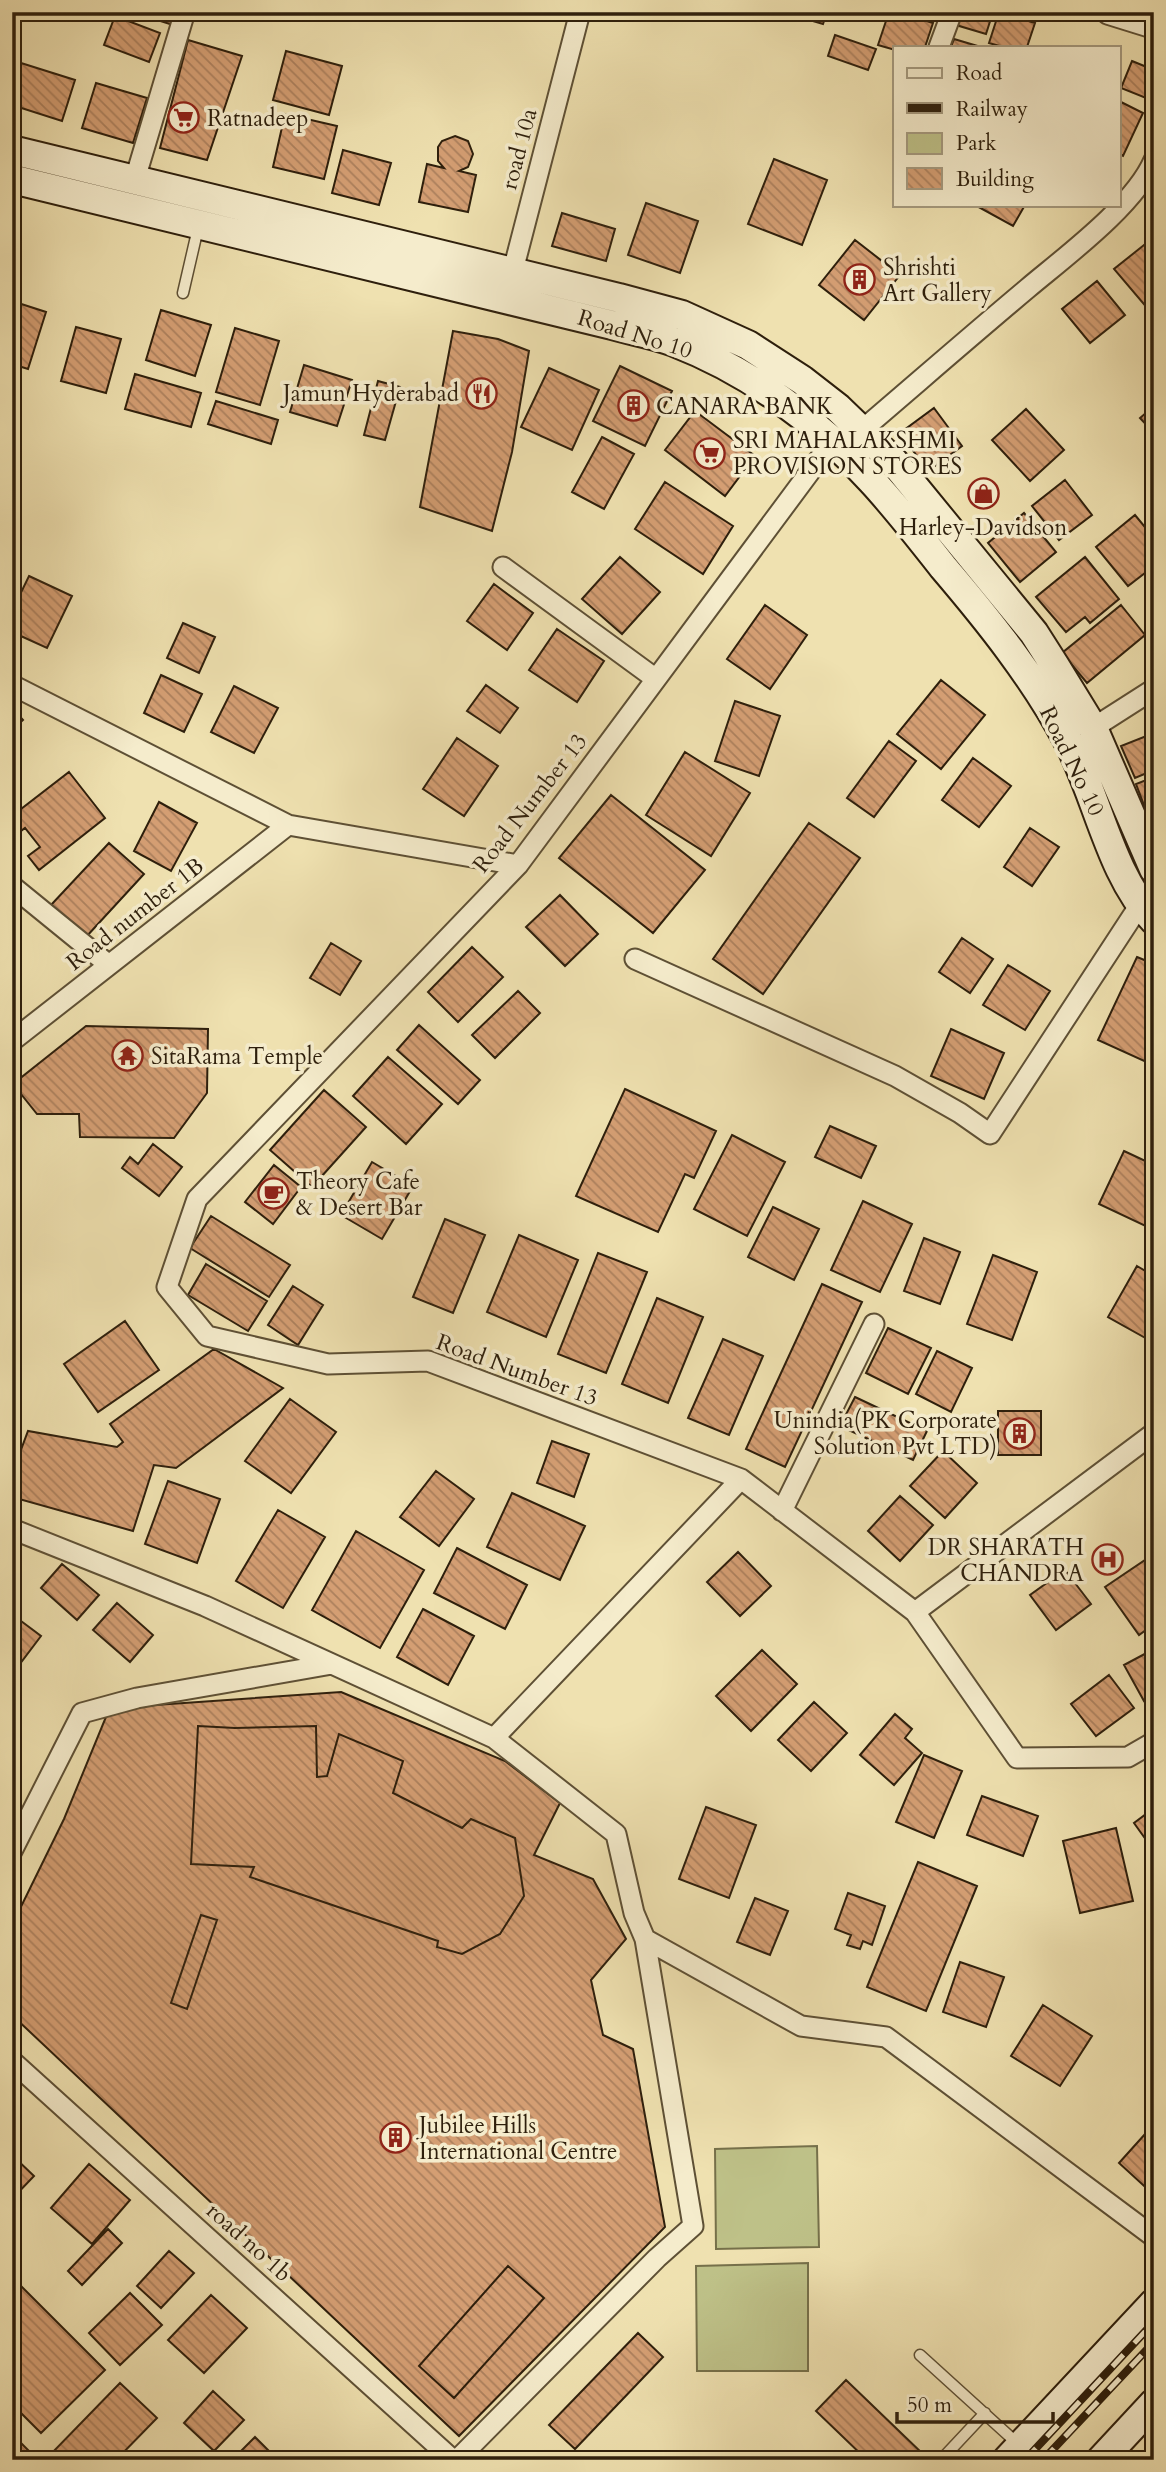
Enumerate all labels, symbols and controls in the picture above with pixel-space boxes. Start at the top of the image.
legend [893,46,1120,206]
text: Road [956,59,1002,88]
text: Railway [956,95,1028,124]
supermarket icon: Ratnadeep [167,101,201,135]
place label: Ratnadeep [207,103,309,134]
street label: road 10a [493,105,545,193]
text: Park [956,129,997,158]
text: Building [956,165,1034,194]
place label: Shrishti Art Gallery [883,252,992,309]
building icon: Shrishti Art Gallery [843,263,877,297]
street label: Road No 10 [574,302,696,366]
restaurant icon: Jamun Hyderabad [465,376,499,410]
place label: Jamun Hyderabad [280,378,460,409]
building icon: CANARA BANK [616,389,650,423]
place label: CANARA BANK [656,391,834,422]
place label: SRI MAHALAKSHMI PROVISION STORES [733,425,962,482]
supermarket icon: SRI MAHALAKSHMI PROVISION STORES [693,436,727,470]
shop icon: Harley-Davidson [966,476,1000,510]
place label: Harley-Davidson [899,512,1067,543]
street label: Road No 10 [1032,701,1112,821]
street label: Road Number 13 [466,727,594,879]
street label: Road number 1B [60,850,210,978]
temple icon: SitaRama Temple [111,1039,145,1073]
place label: SitaRama Temple [151,1041,323,1072]
place label: Theory Cafe & Desert Bar [296,1166,423,1223]
cafe icon: Theory Cafe & Desert Bar [256,1177,290,1211]
street label: Road Number 13 [432,1326,602,1414]
place label: Unindia(PK Corporate Solution Pvt LTD) [774,1405,997,1462]
building icon: Unindia(PK Corporate Solution Pvt LTD) [1003,1416,1037,1450]
place label: DR SHARATH CHANDRA [928,1532,1085,1589]
hospital icon: DR SHARATH CHANDRA [1090,1543,1124,1577]
place label: Jubilee Hills International Centre [416,2110,617,2167]
building icon: Jubilee Hills International Centre [379,2121,413,2155]
street label: road no 1b [200,2195,298,2289]
scale bar [897,2381,1052,2425]
text: 50 m [907,2391,952,2420]

